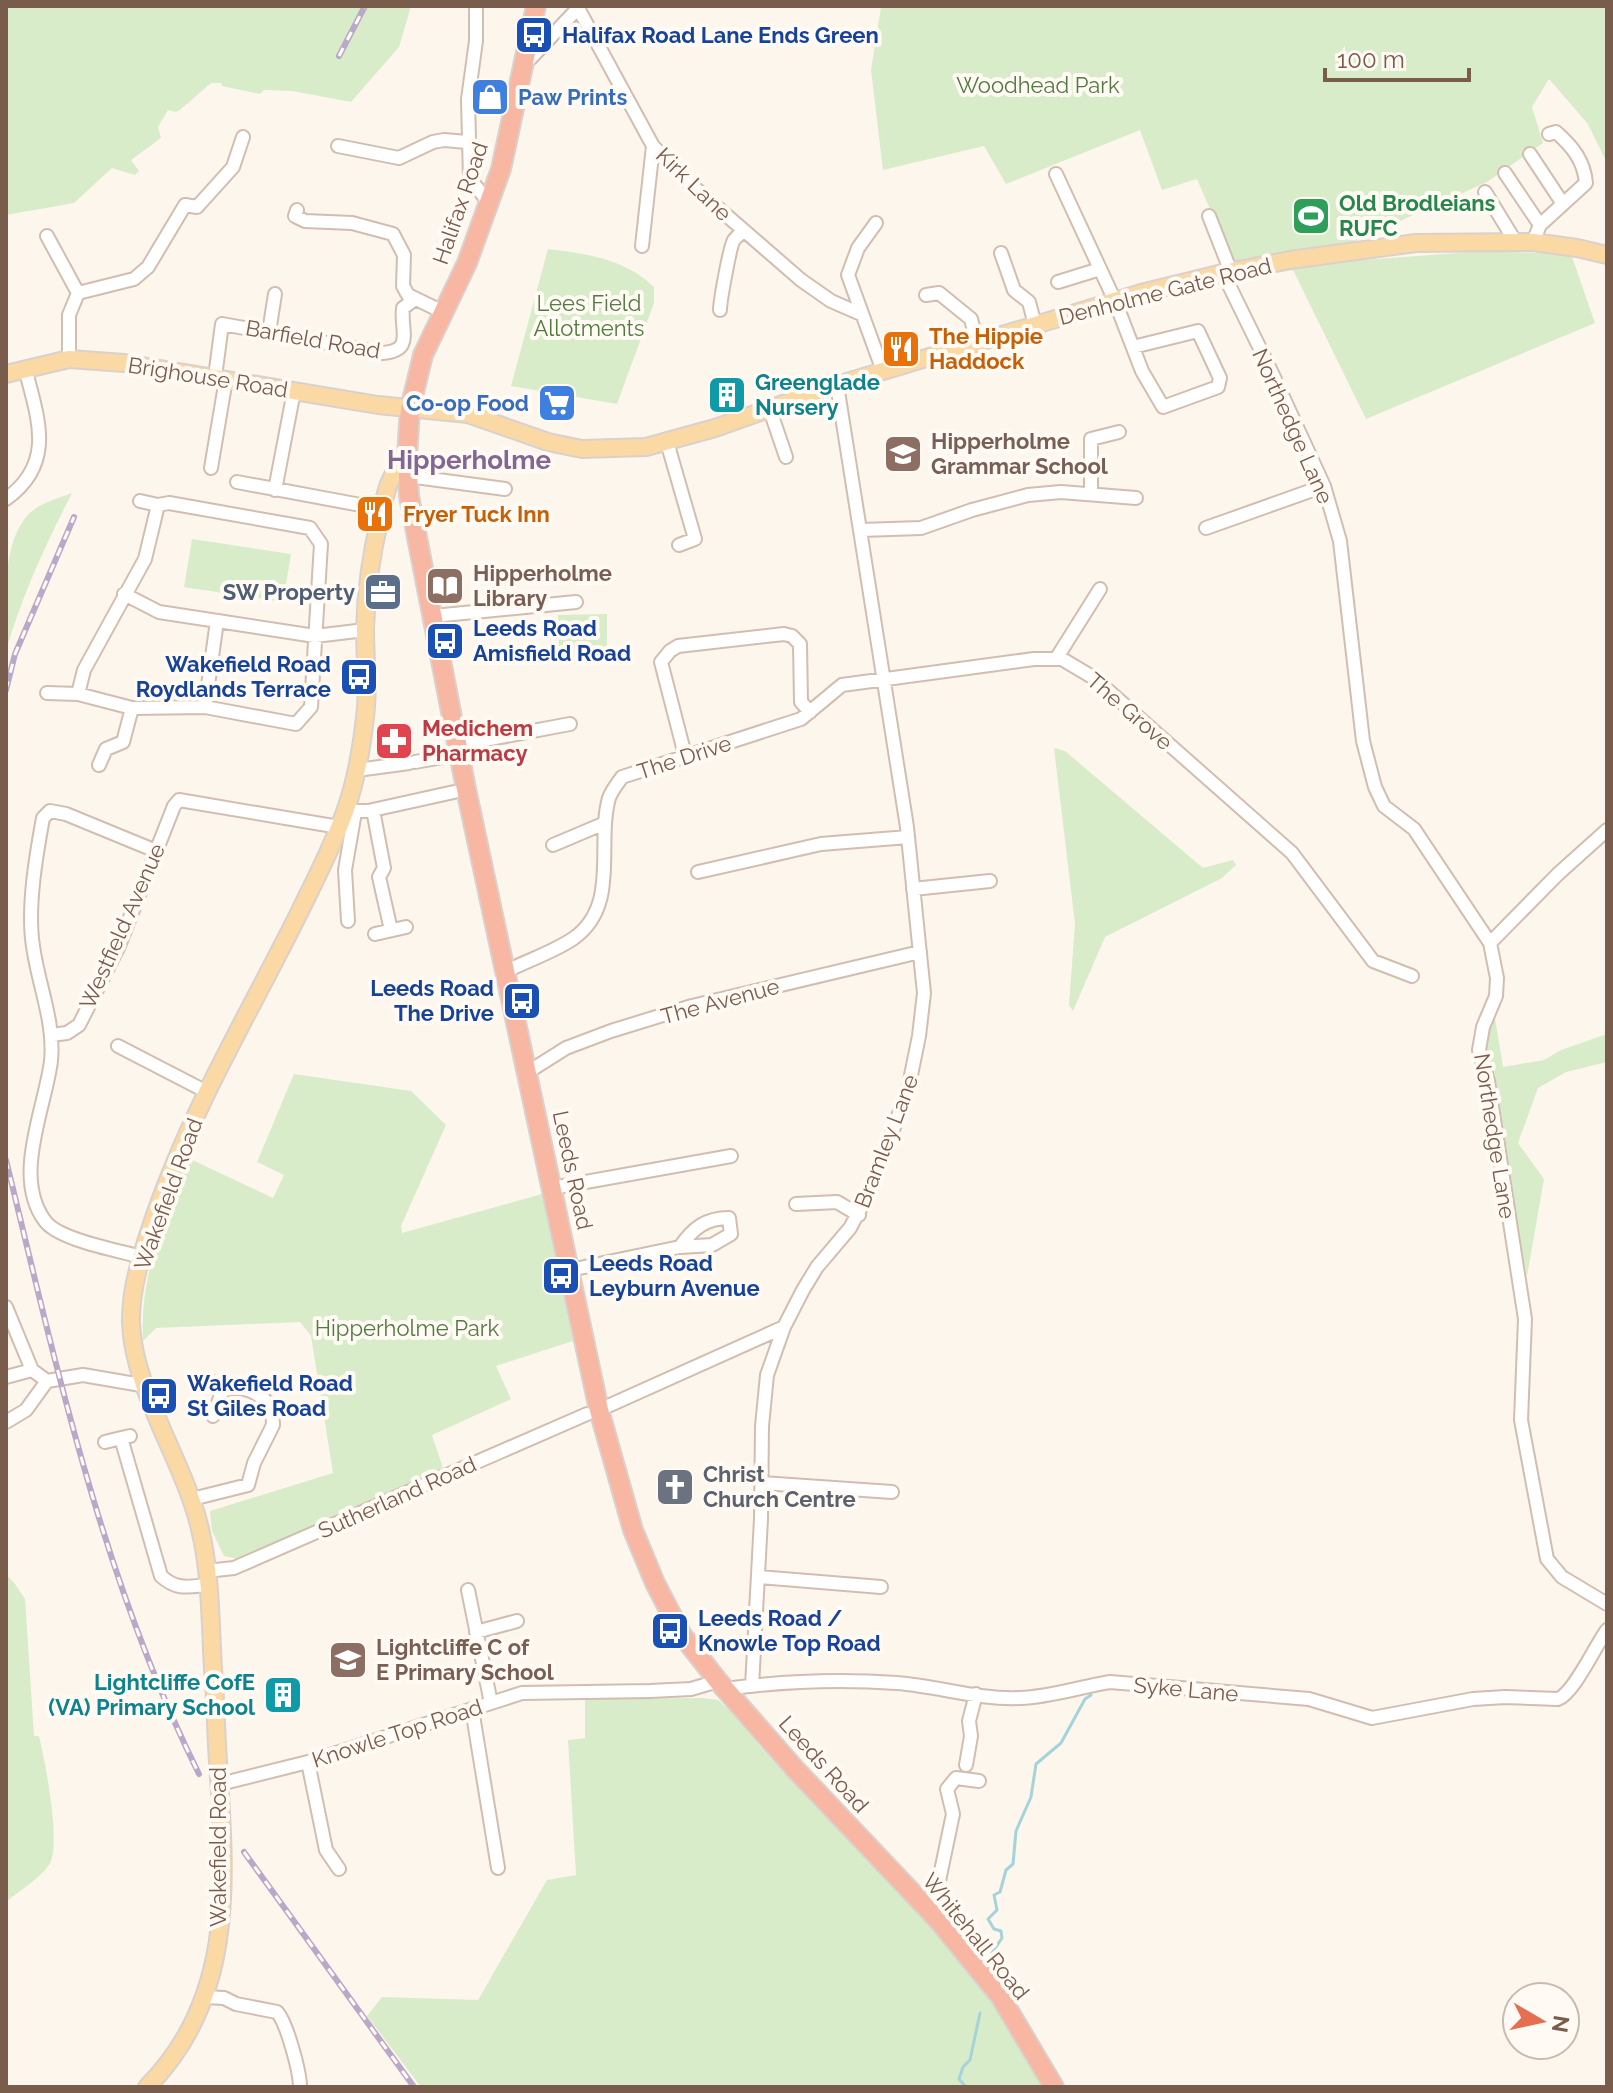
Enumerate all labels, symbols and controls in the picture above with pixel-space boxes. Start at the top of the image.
bus stop icon: Halifax Road Lane Ends Green [513,14,555,56]
place label: Halifax Road Lane Ends Green [562,22,879,48]
scale bar [1325,32,1469,82]
text: 100 m [1337,45,1405,74]
park label: Woodhead Park [956,72,1120,98]
shop icon: Paw Prints [469,76,511,118]
place label: Paw Prints [518,84,627,110]
street label: Halifax Road [427,138,493,268]
street label: Kirk Lane [651,142,737,226]
place label: Old Brodleians RUFC [1339,190,1496,241]
sports icon: Old Brodleians RUFC [1290,195,1332,237]
street label: Denholme Gate Road [1056,252,1274,330]
park label: Lees Field Allotments [534,290,644,341]
street label: Barfield Road [244,314,382,364]
place label: The Hippie Haddock [929,323,1043,374]
restaurant icon: The Hippie Haddock [880,328,922,370]
street label: Northedge Lane [1247,344,1339,508]
street label: Brighouse Road [126,352,290,402]
place label: Greenglade Nursery [755,369,880,420]
building icon: Greenglade Nursery [706,374,748,416]
supermarket icon: Co-op Food [536,382,578,424]
place label: Co-op Food [406,390,529,416]
place label: Hipperholme Grammar School [931,428,1109,479]
school or university icon: Hipperholme Grammar School [882,433,924,475]
district label: Hipperholme [387,445,551,475]
restaurant icon: Fryer Tuck Inn [354,493,396,535]
place label: Fryer Tuck Inn [403,501,550,527]
place label: Hipperholme Library [473,560,612,611]
library icon: Hipperholme Library [424,565,466,607]
office icon: SW Property [362,571,404,613]
place label: SW Property [223,579,355,605]
place label: Leeds Road Amisfield Road [473,615,631,666]
bus stop icon: Leeds Road Amisfield Road [424,620,466,662]
place label: Wakefield Road Roydlands Terrace [136,651,331,702]
bus stop icon: Wakefield Road Roydlands Terrace [338,656,380,698]
street label: The Grove [1082,667,1178,755]
place label: Medichem Pharmacy [422,715,533,766]
pharmacy icon: Medichem Pharmacy [373,720,415,762]
street label: The Drive [634,730,734,784]
street label: Westfield Avenue [74,839,170,1013]
street label: The Avenue [658,973,782,1029]
place label: Leeds Road The Drive [370,975,494,1026]
bus stop icon: Leeds Road The Drive [501,980,543,1022]
street label: Northedge Lane [1469,1051,1521,1221]
street label: Bramley Lane [849,1071,923,1211]
street label: Leeds Road [548,1108,598,1232]
street label: Wakefield Road [128,1114,208,1274]
place label: Leeds Road Leyburn Avenue [589,1250,760,1301]
bus stop icon: Leeds Road Leyburn Avenue [540,1255,582,1297]
park label: Hipperholme Park [315,1315,500,1341]
place label: Wakefield Road St Giles Road [187,1370,353,1421]
bus stop icon: Wakefield Road St Giles Road [138,1375,180,1417]
street label: Sutherland Road [314,1451,480,1543]
place label: Christ Church Centre [703,1461,856,1512]
church icon: Christ Church Centre [654,1466,696,1508]
place label: Leeds Road / Knowle Top Road [698,1605,881,1656]
bus stop icon: Leeds Road / Knowle Top Road [649,1610,691,1652]
place label: Lightcliffe C of E Primary School [376,1634,555,1685]
school or university icon: Lightcliffe C of E Primary School [327,1639,369,1681]
place label: Lightcliffe CofE (VA) Primary School [48,1669,256,1720]
street label: Syke Lane [1133,1671,1240,1707]
building icon: Lightcliffe CofE (VA) Primary School [262,1674,304,1716]
street label: Knowle Top Road [309,1693,485,1773]
street label: Leeds Road [774,1710,874,1818]
street label: Wakefield Road [205,1767,231,1927]
street label: Whitehall Road [917,1867,1035,2005]
north arrow [1501,1981,1581,2061]
text: N [1547,2014,1575,2034]

